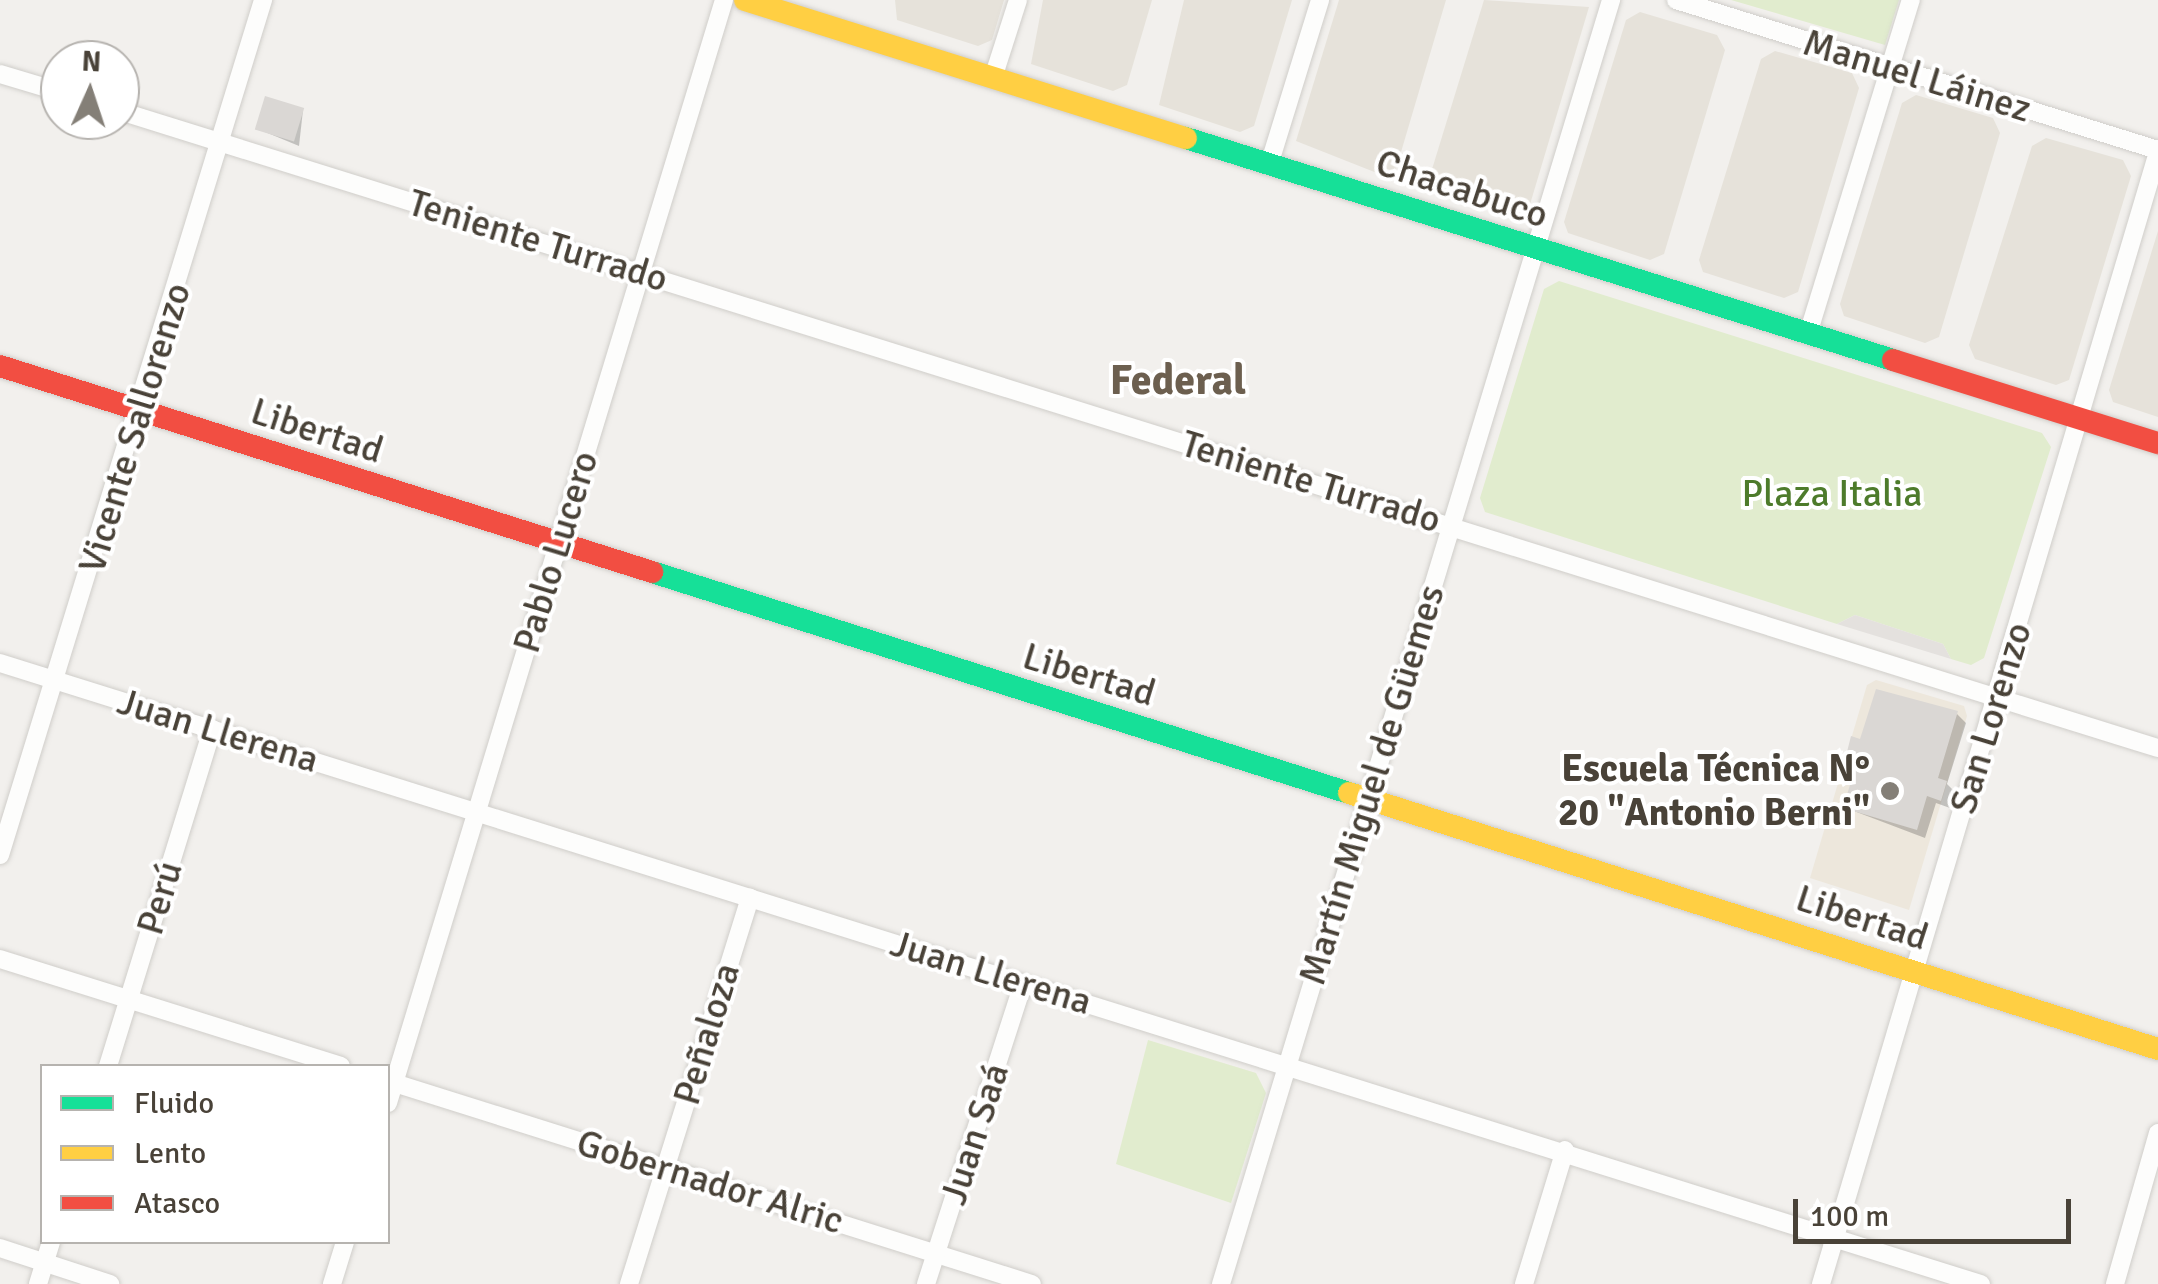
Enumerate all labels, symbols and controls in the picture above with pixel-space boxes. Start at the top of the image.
street label: Manuel Láinez [1798,20,2036,132]
north arrow [40,40,140,140]
text: N [81,45,102,80]
street label: Chacabuco [1370,140,1554,238]
street label: Teniente Turrado [403,180,673,302]
street label: Vicente Sallorenzo [69,278,201,578]
district label: Federal [1110,356,1246,406]
street label: Libertad [245,388,389,474]
street label: Teniente Turrado [1176,421,1446,543]
street label: Pablo Lucero [504,446,608,658]
park label: Plaza Italia [1742,471,1922,517]
street label: Martín Miguel de Güemes [1289,580,1455,990]
street label: San Lorenzo [1940,617,2042,819]
street label: Libertad [1017,633,1161,717]
street label: Juan Llerena [112,679,324,783]
place label: Escuela Técnica N° 20 "Antonio Berni" [1558,746,1870,836]
marker: Escuela Técnica N° 20 "Antonio Berni" [1879,780,1901,802]
street label: Perú [127,856,193,940]
street label: Libertad [1790,875,1934,961]
street label: Juan Llerena [885,921,1097,1025]
street label: Peñaloza [664,958,750,1110]
street label: Juan Saá [931,1058,1019,1210]
legend [40,1064,390,1244]
text: Fluido [134,1085,214,1122]
street label: Gobernador Alric [571,1120,849,1244]
text: Lento [134,1135,206,1172]
scale bar [1798,1179,2076,1241]
text: Atasco [134,1185,220,1222]
text: 100 m [1810,1198,1889,1235]

